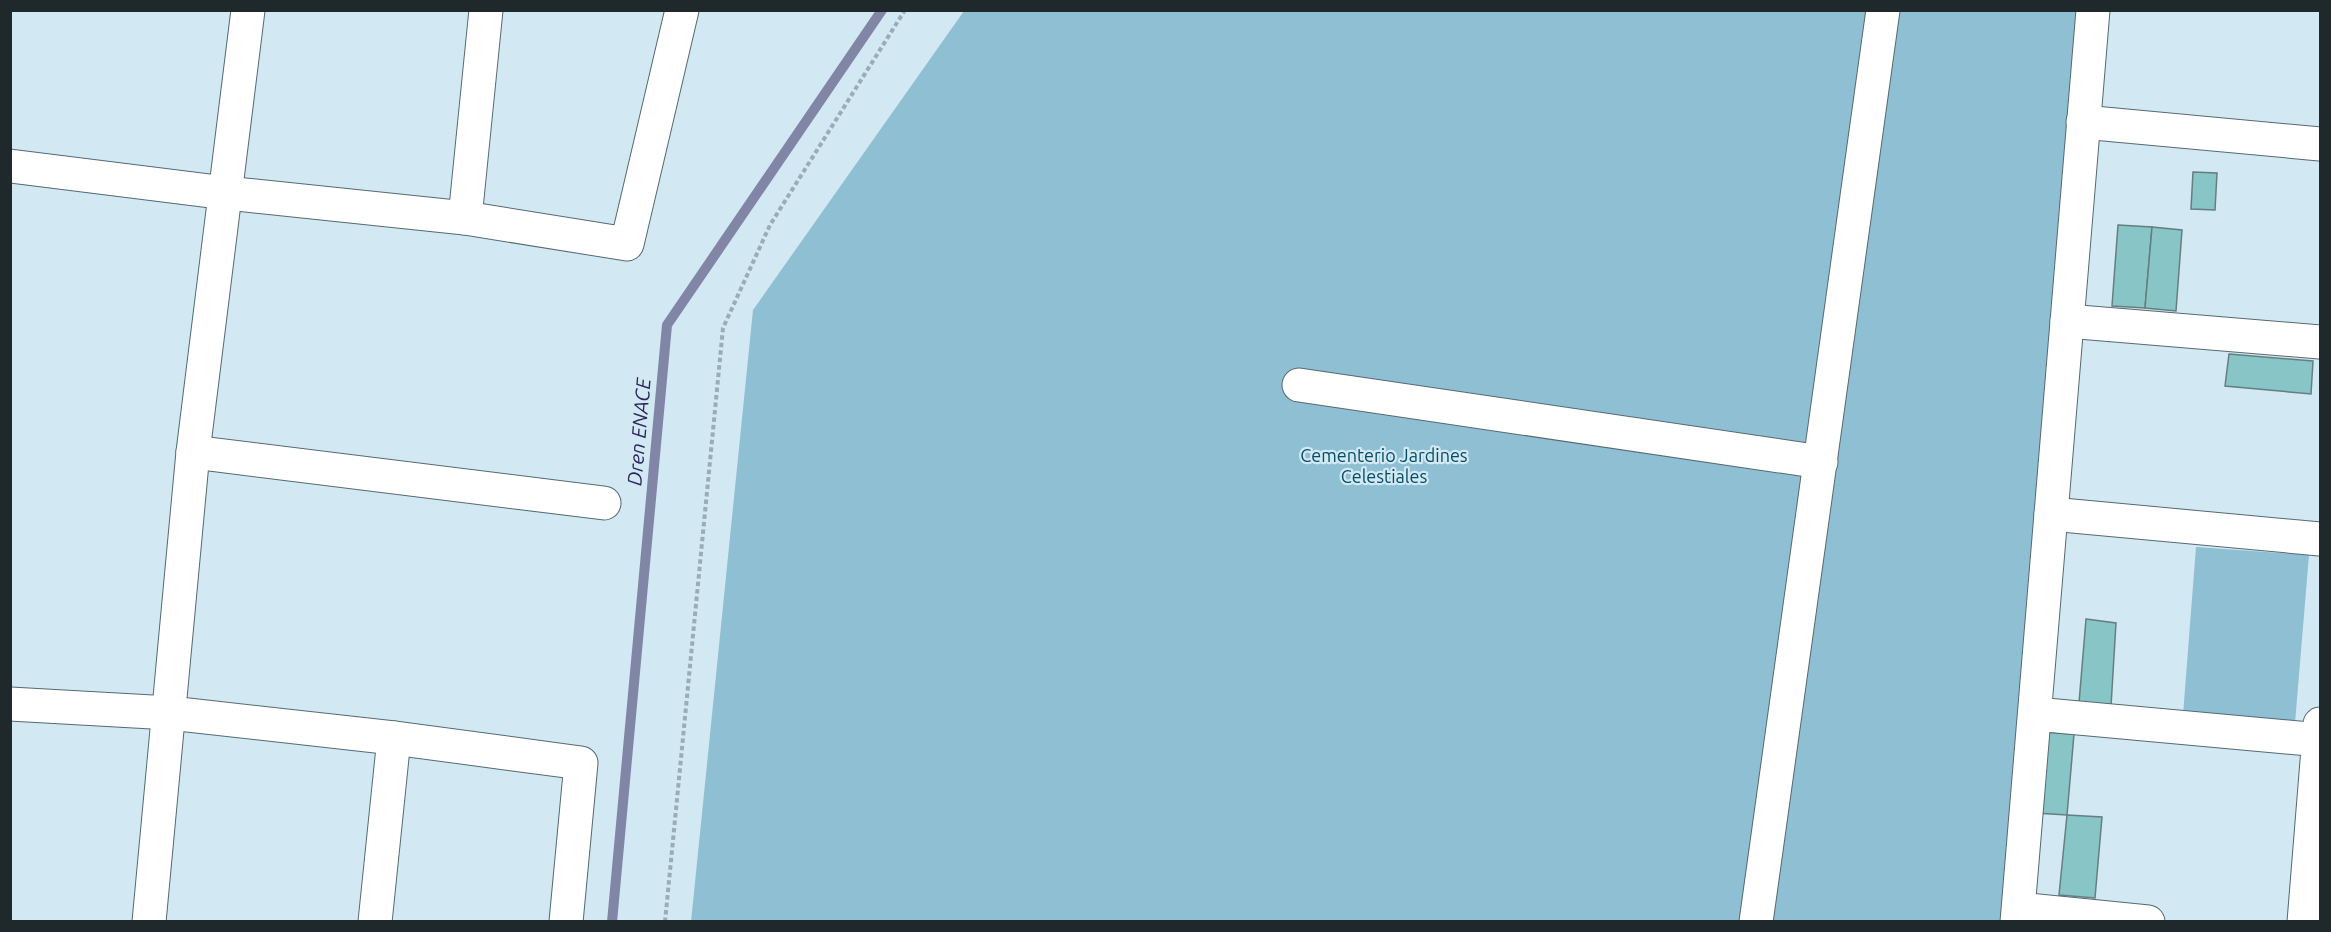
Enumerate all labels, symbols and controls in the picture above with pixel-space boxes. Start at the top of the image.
water label: Dren ENACE [622,376,655,487]
park label: Cementerio Jardines Celestiales [1300,445,1468,486]

